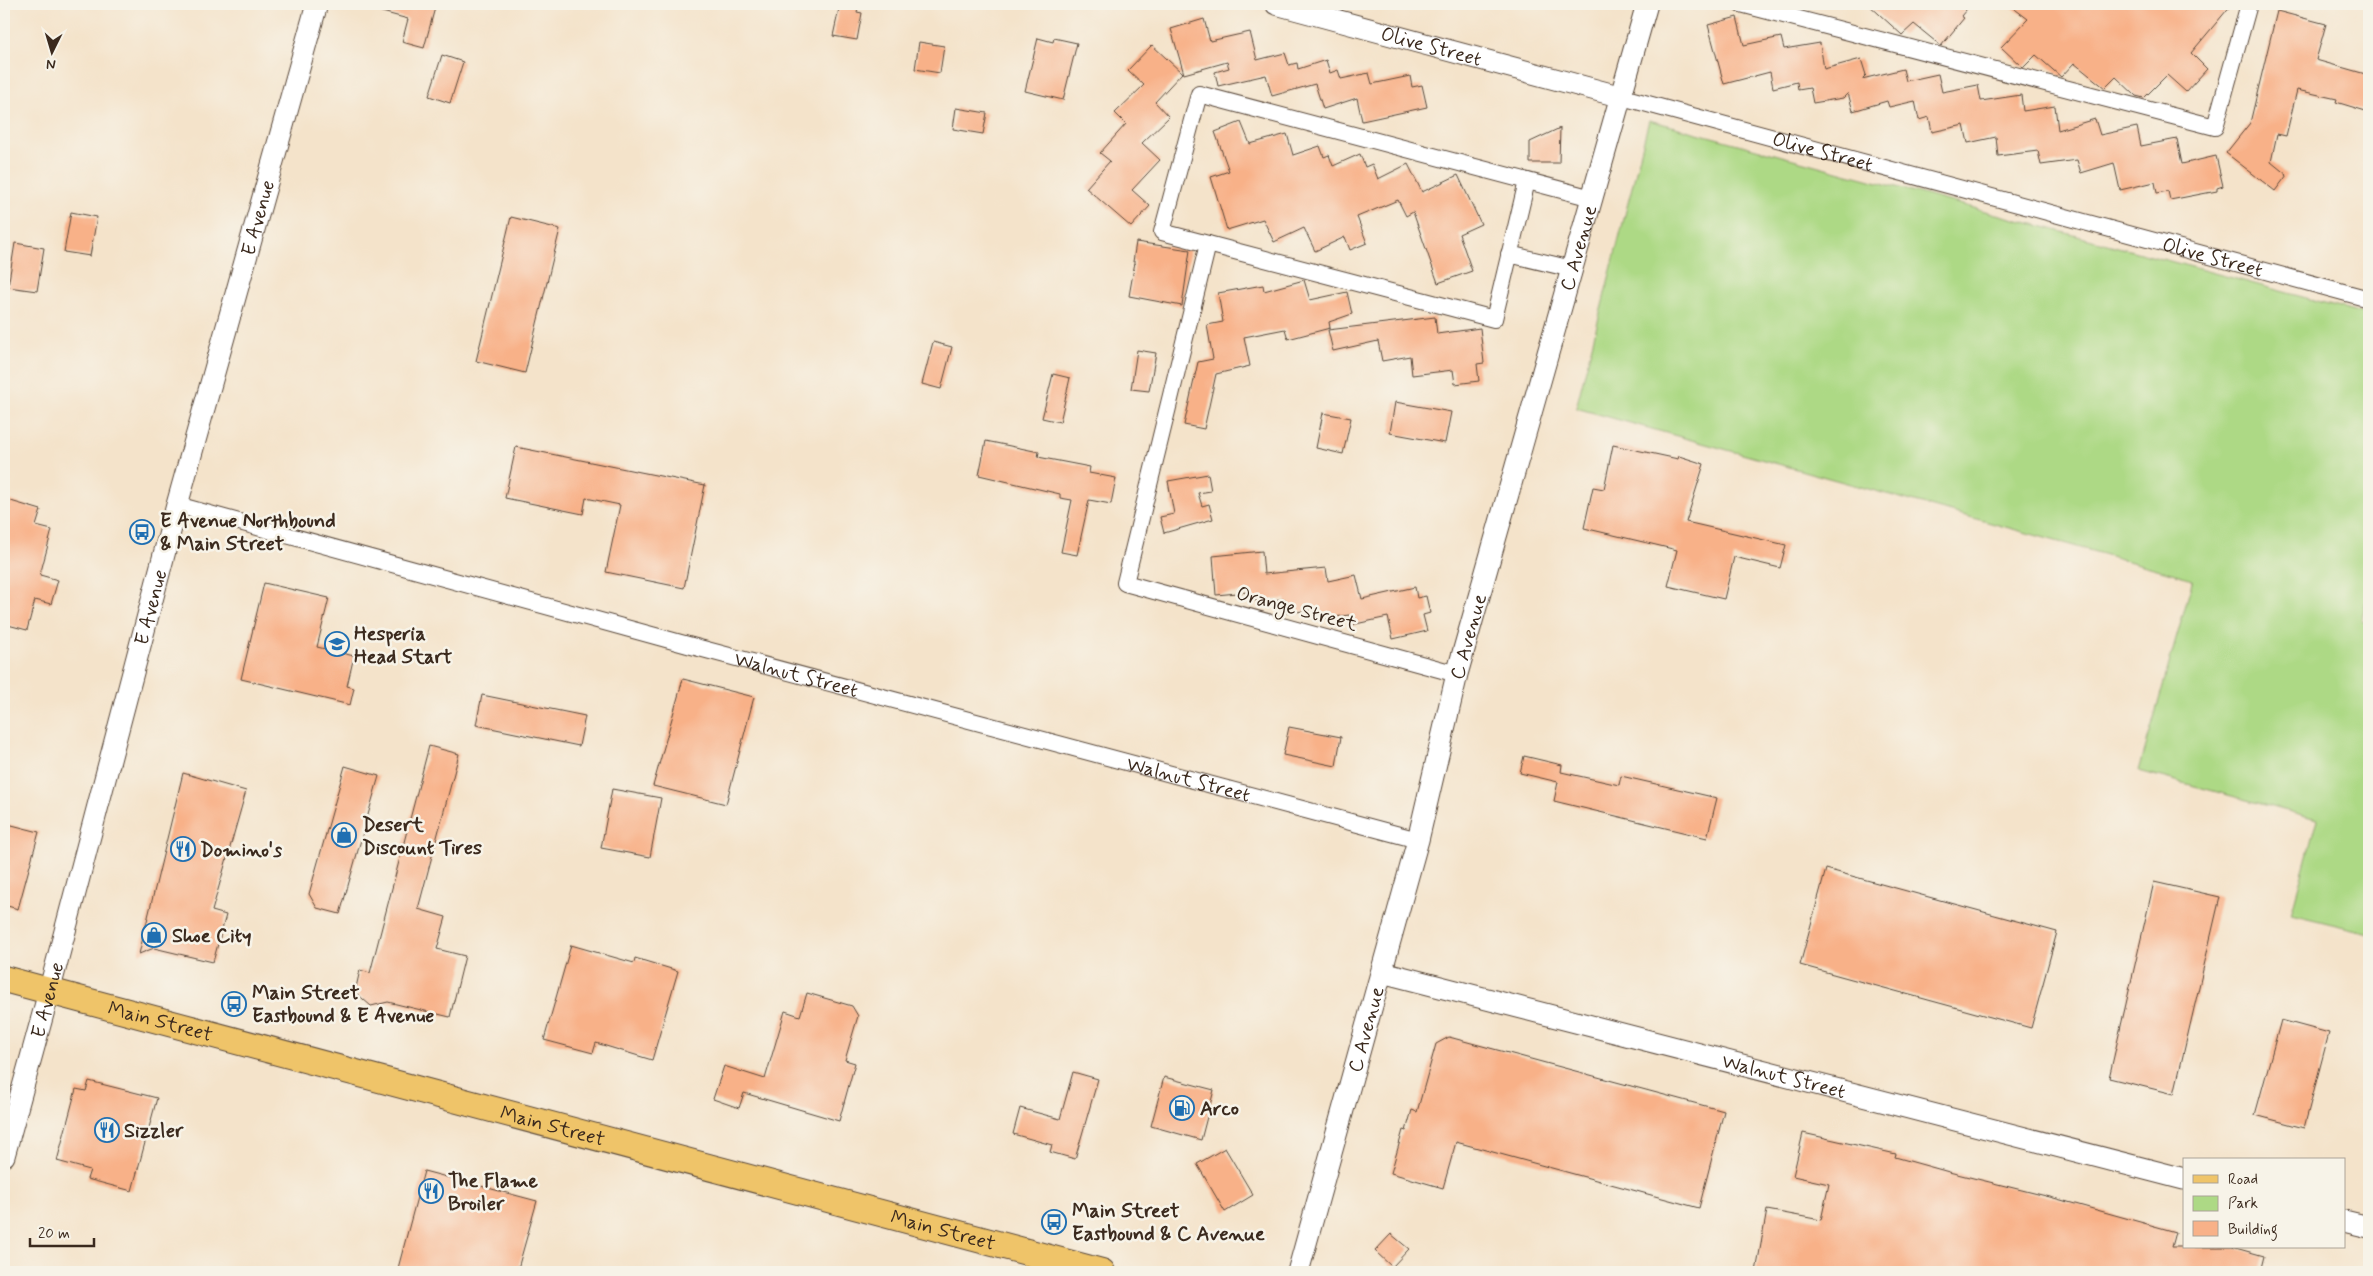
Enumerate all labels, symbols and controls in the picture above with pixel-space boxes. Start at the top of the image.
street label: Olive Street [1378,21,1484,74]
north arrow [28,28,78,78]
text: N [46,55,56,73]
street label: Olive Street [1769,126,1876,179]
street label: E Avenue [235,177,282,259]
street label: C Avenue [1554,202,1604,294]
street label: Olive Street [2159,232,2266,285]
place label: E Avenue Northbound & Main Street [160,508,336,558]
bus stop icon: E Avenue Northbound & Main Street [129,519,155,545]
street label: E Avenue [129,567,174,648]
street label: Orange Street [1233,580,1360,640]
street label: C Avenue [1444,591,1494,683]
place label: Hesperia Head Start [354,621,453,671]
school or university icon: Hesperia Head Start [324,631,350,657]
street label: Walnut Street [731,646,861,705]
street label: Walnut Street [1123,751,1253,810]
place label: Desert Discount Tires [362,812,482,862]
shop icon: Desert Discount Tires [331,822,357,848]
restaurant icon: Domino's [170,836,196,862]
place label: Domino's [200,837,282,864]
shop icon: Shoe City [141,922,167,948]
place label: Shoe City [172,923,251,950]
street label: E Avenue [25,959,71,1041]
place label: Main Street Eastbound & E Avenue [252,980,434,1030]
street label: C Avenue [1342,983,1392,1076]
bus stop icon: Main Street Eastbound & E Avenue [221,991,247,1017]
street label: Main Street [105,995,216,1049]
street label: Walnut Street [1719,1048,1848,1106]
fuel station icon: Arco [1169,1095,1195,1121]
place label: Arco [1200,1096,1239,1123]
street label: Main Street [497,1100,608,1154]
restaurant icon: Sizzler [94,1117,120,1143]
place label: Sizzler [124,1118,184,1145]
legend [2183,1158,2346,1248]
place label: The Flame Broiler [448,1168,539,1218]
text: Road [2228,1170,2258,1190]
restaurant icon: The Flame Broiler [418,1178,444,1204]
text: Park [2228,1194,2258,1214]
place label: Main Street Eastbound & C Avenue [1072,1198,1265,1248]
street label: Main Street [887,1204,998,1258]
bus stop icon: Main Street Eastbound & C Avenue [1041,1209,1067,1235]
scale bar [30,1216,94,1248]
text: Building [2228,1220,2278,1241]
text: 20 m [38,1224,70,1244]

